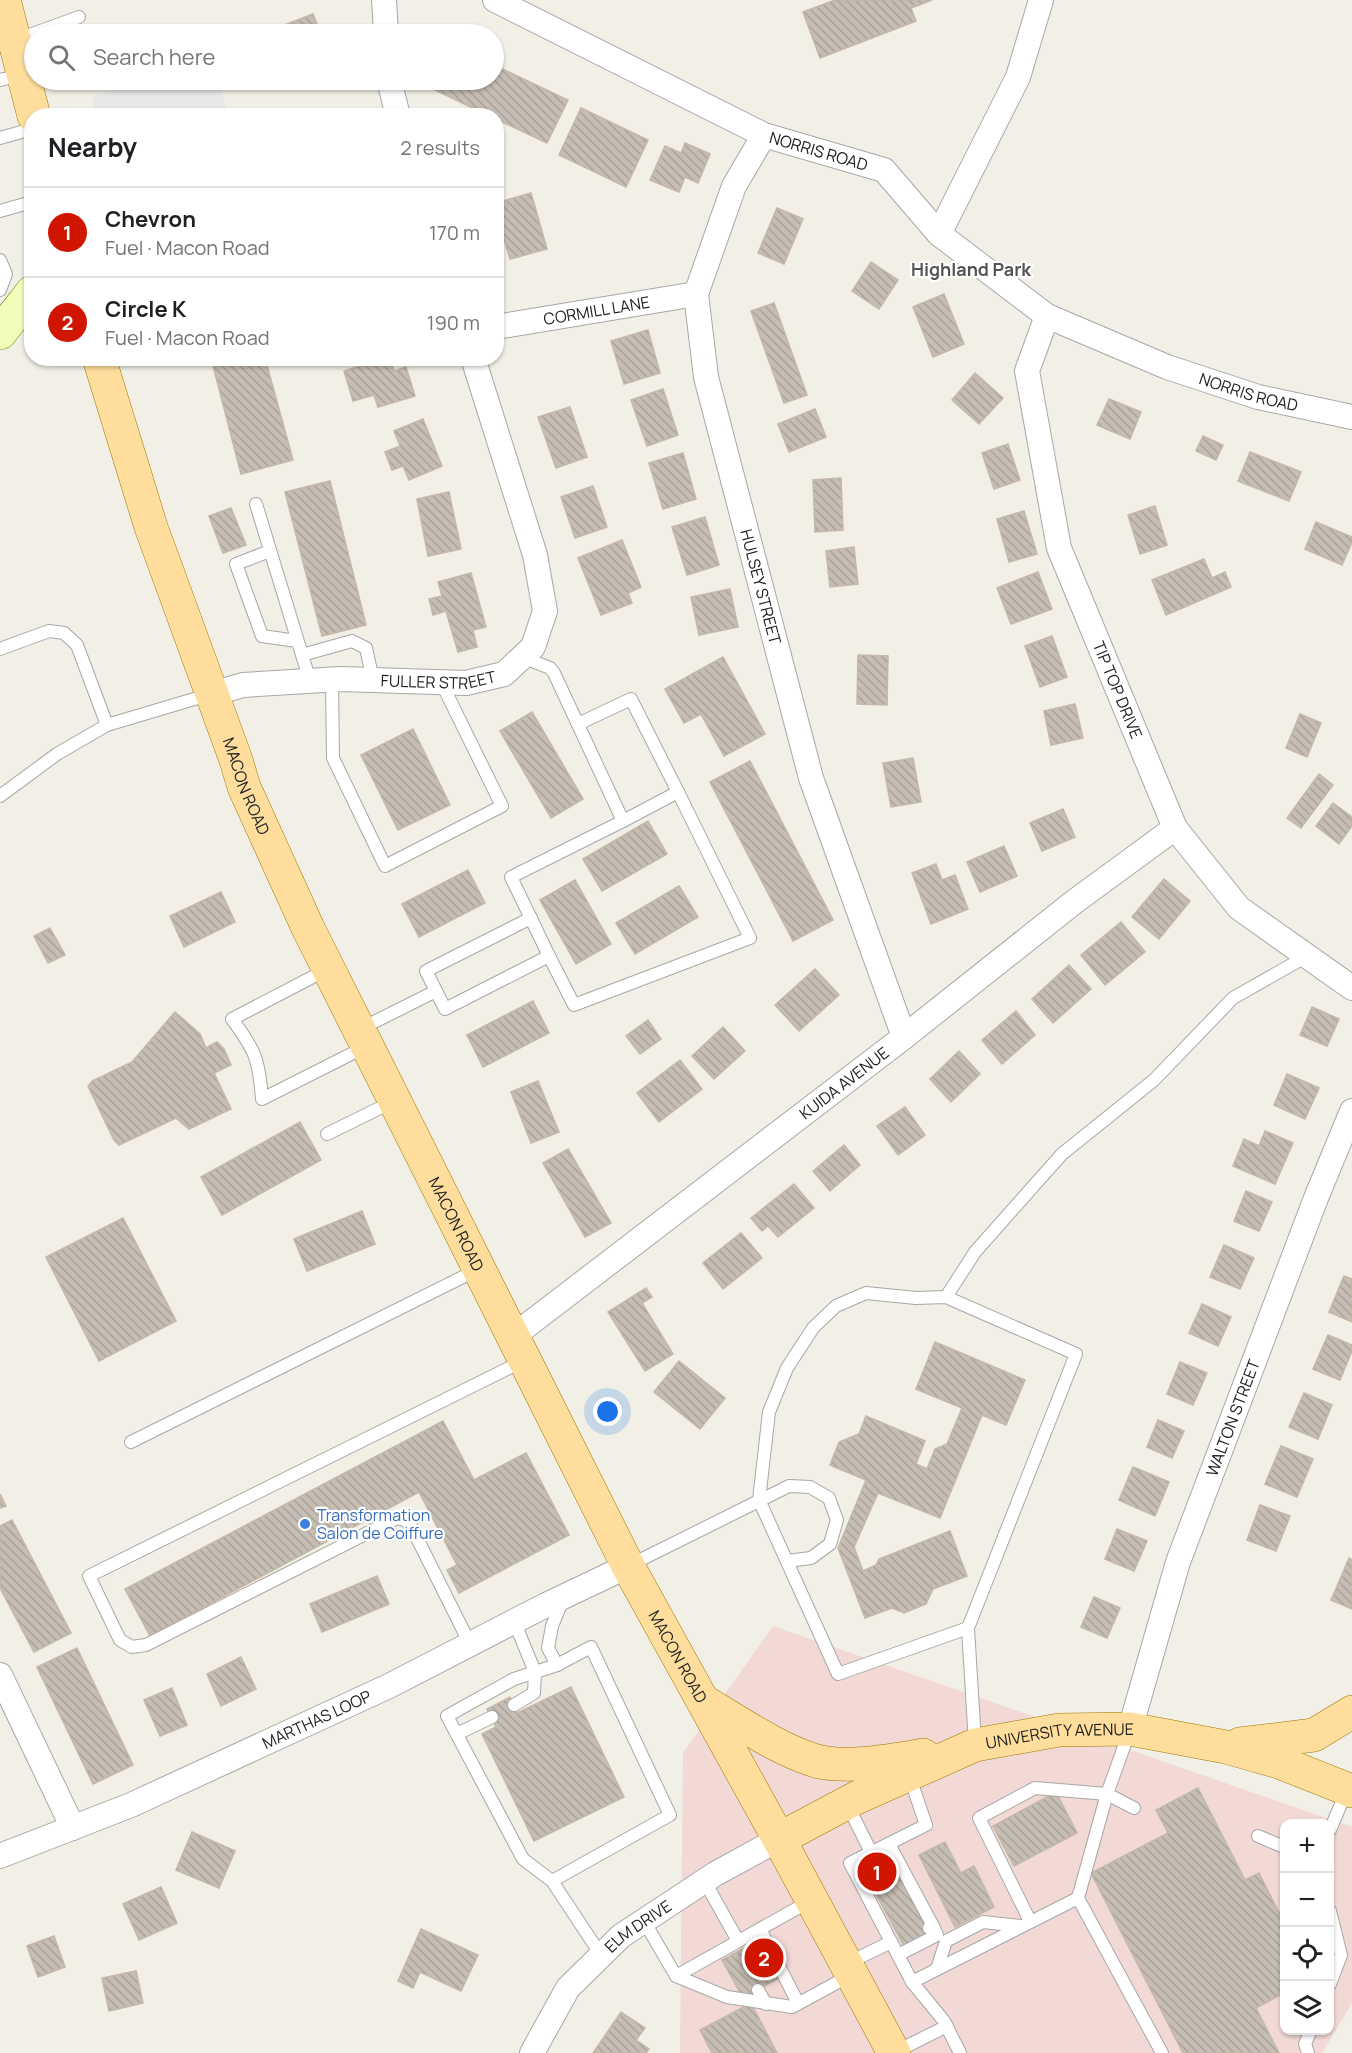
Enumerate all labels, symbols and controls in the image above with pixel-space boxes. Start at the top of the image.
search box [24,24,504,90]
icon: search [45,41,78,74]
text: Search here [93,42,215,72]
street label: NORRIS ROAD [767,126,871,176]
text: Nearby [48,129,137,165]
text: 2 results [400,134,480,161]
text: Chevron [105,204,196,234]
text: 1 [63,219,72,246]
text: 170 m [429,219,480,246]
text: Fuel · Macon Road [105,234,270,261]
district label: Highland Park [911,257,1032,281]
street label: CORMILL LANE [542,291,651,330]
text: Circle K [105,294,186,324]
text: 2 [62,309,73,336]
text: 190 m [427,309,480,336]
text: Fuel · Macon Road [105,324,270,351]
street label: NORRIS ROAD [1197,367,1300,416]
street label: HULSEY STREET [735,527,787,647]
street label: TIP TOP DRIVE [1088,638,1148,742]
street label: FULLER STREET [380,665,498,694]
street label: MACON ROAD [218,734,275,839]
street label: KUIDA AVENUE [795,1042,893,1124]
street label: MACON ROAD [424,1173,489,1275]
street label: WALTON STREET [1201,1356,1265,1479]
your location [593,1397,622,1426]
place label: Transformation Salon de Coiffure [317,1504,443,1544]
marker: Transformation Salon de Coiffure [298,1517,312,1531]
street label: MACON ROAD [644,1606,713,1707]
street label: MARTHAS LOOP [259,1685,375,1754]
street label: UNIVERSITY AVENUE [984,1718,1134,1754]
map controls [1280,1819,1334,2035]
button: + [1280,1819,1334,1873]
pin: 1 [858,1850,896,1894]
button: − [1280,1873,1334,1927]
street label: ELM DRIVE [600,1895,676,1957]
button: locate [1280,1927,1334,1981]
pin: 2 [744,1936,783,1980]
button: layers [1280,1981,1334,2035]

